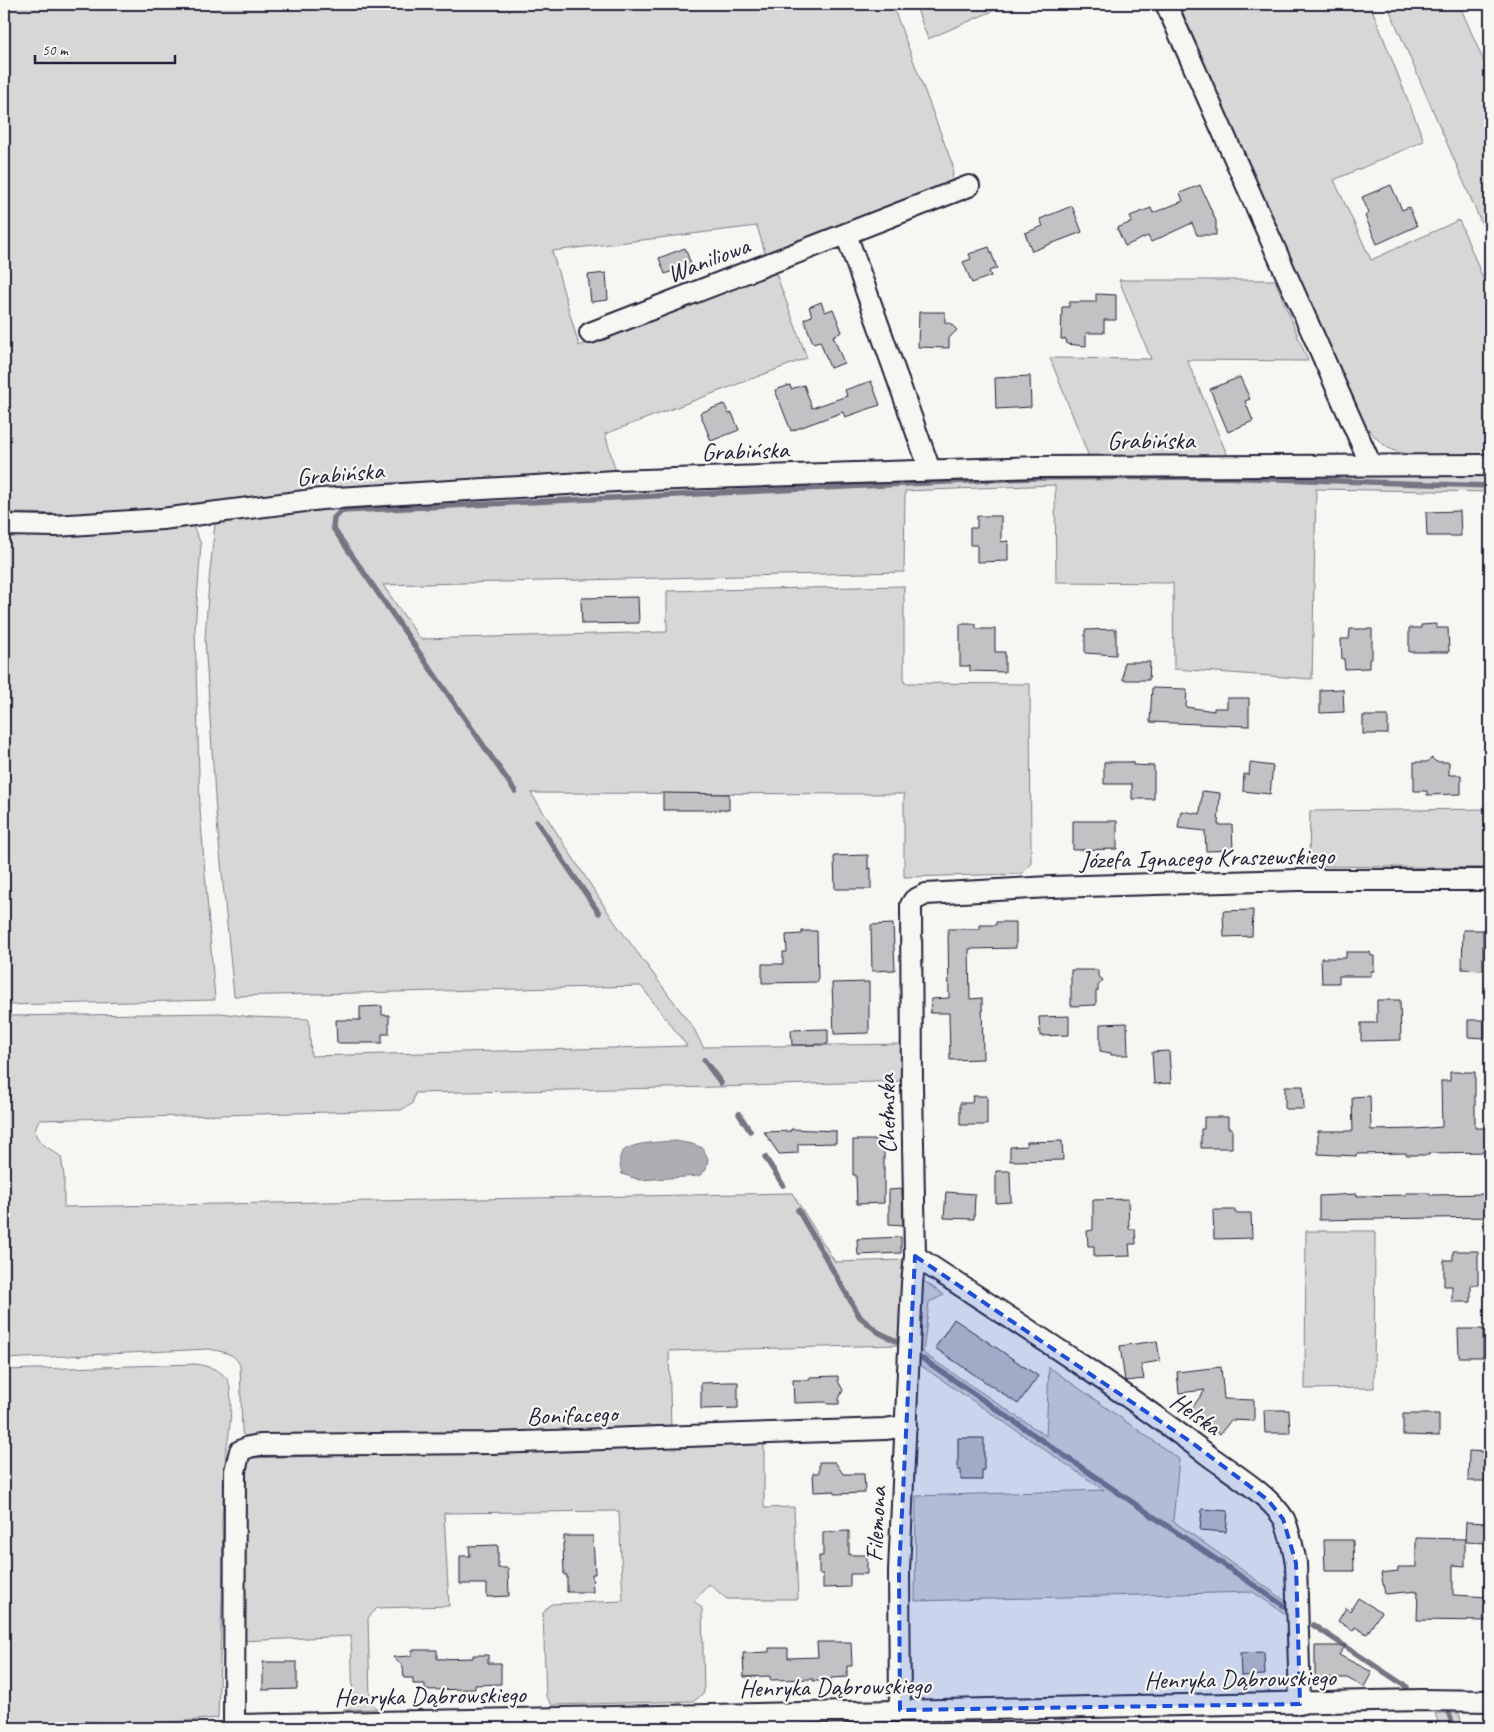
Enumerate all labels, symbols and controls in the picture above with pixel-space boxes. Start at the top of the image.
scale bar [35,32,175,64]
text: 50 m [42,41,69,60]
street label: Waniliowa [663,229,756,290]
street label: Grabińska [1107,425,1197,457]
street label: Grabińska [701,433,791,469]
street label: Grabińska [295,454,387,494]
street label: Józefa Ignacego Kraszewskiego [1079,840,1336,876]
street label: Chełmska [870,1072,904,1154]
street label: Helska [1164,1385,1228,1444]
street label: Bonifacego [526,1397,621,1433]
street label: Filemona [858,1484,894,1562]
street label: Henryka Dąbrowskiego [1144,1661,1337,1697]
street label: Henryka Dąbrowskiego [739,1669,932,1705]
street label: Henryka Dąbrowskiego [334,1678,527,1714]

